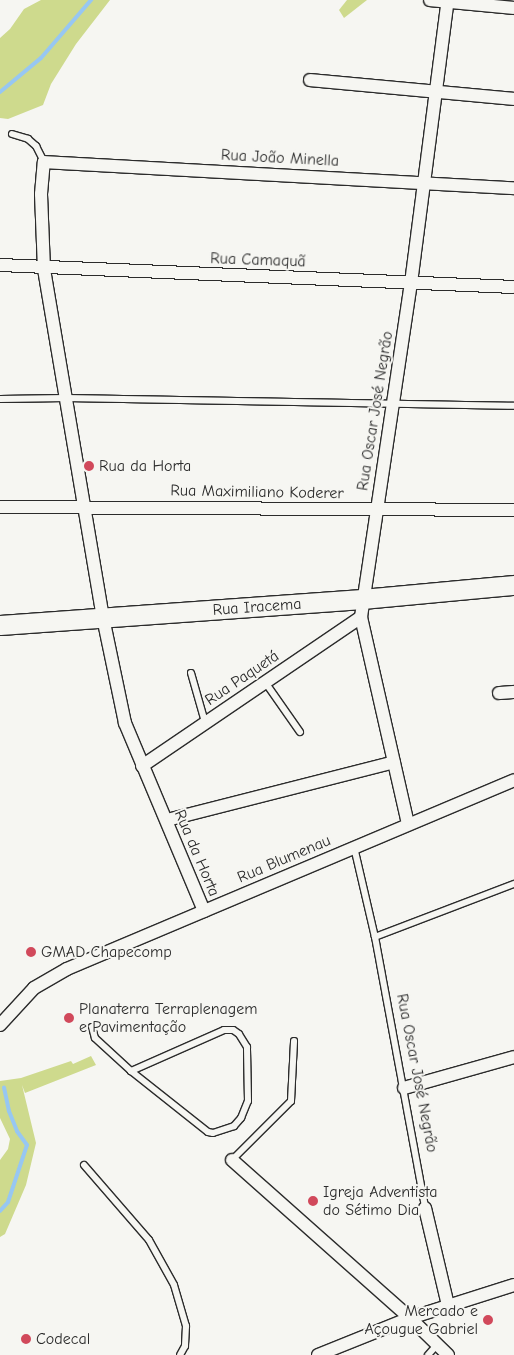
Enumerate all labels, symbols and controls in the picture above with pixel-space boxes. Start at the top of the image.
street label: Rua João Minella [220,145,340,171]
street label: Rua Camaquã [210,249,306,271]
street label: Rua Oscar José Negrão [353,330,397,492]
place label: Rua da Horta [99,456,191,476]
marker: Rua da Horta [83,460,95,472]
street label: Rua Maximiliano Koderer [170,481,344,503]
street label: Rua Iracema [212,594,302,620]
street label: Rua Paquetá [202,646,282,710]
street label: Rua da Horta [170,807,224,899]
street label: Rua Blumenau [234,831,334,887]
place label: GMAD Chapecomp [41,942,172,962]
marker: GMAD Chapecomp [25,946,37,958]
street label: Rua Oscar José Negrão [392,992,442,1154]
place label: Planaterra Terraplenagem e Pavimentação [79,999,258,1037]
marker: Planaterra Terraplenagem e Pavimentação [63,1012,75,1024]
place label: Igreja Adventista do Sétimo Dia [323,1182,437,1220]
marker: Igreja Adventista do Sétimo Dia [307,1195,319,1207]
place label: Mercado e Açougue Gabriel [365,1301,478,1339]
marker: Mercado e Açougue Gabriel [482,1314,494,1326]
place label: Codecal [36,1329,90,1349]
marker: Codecal [20,1333,32,1345]

